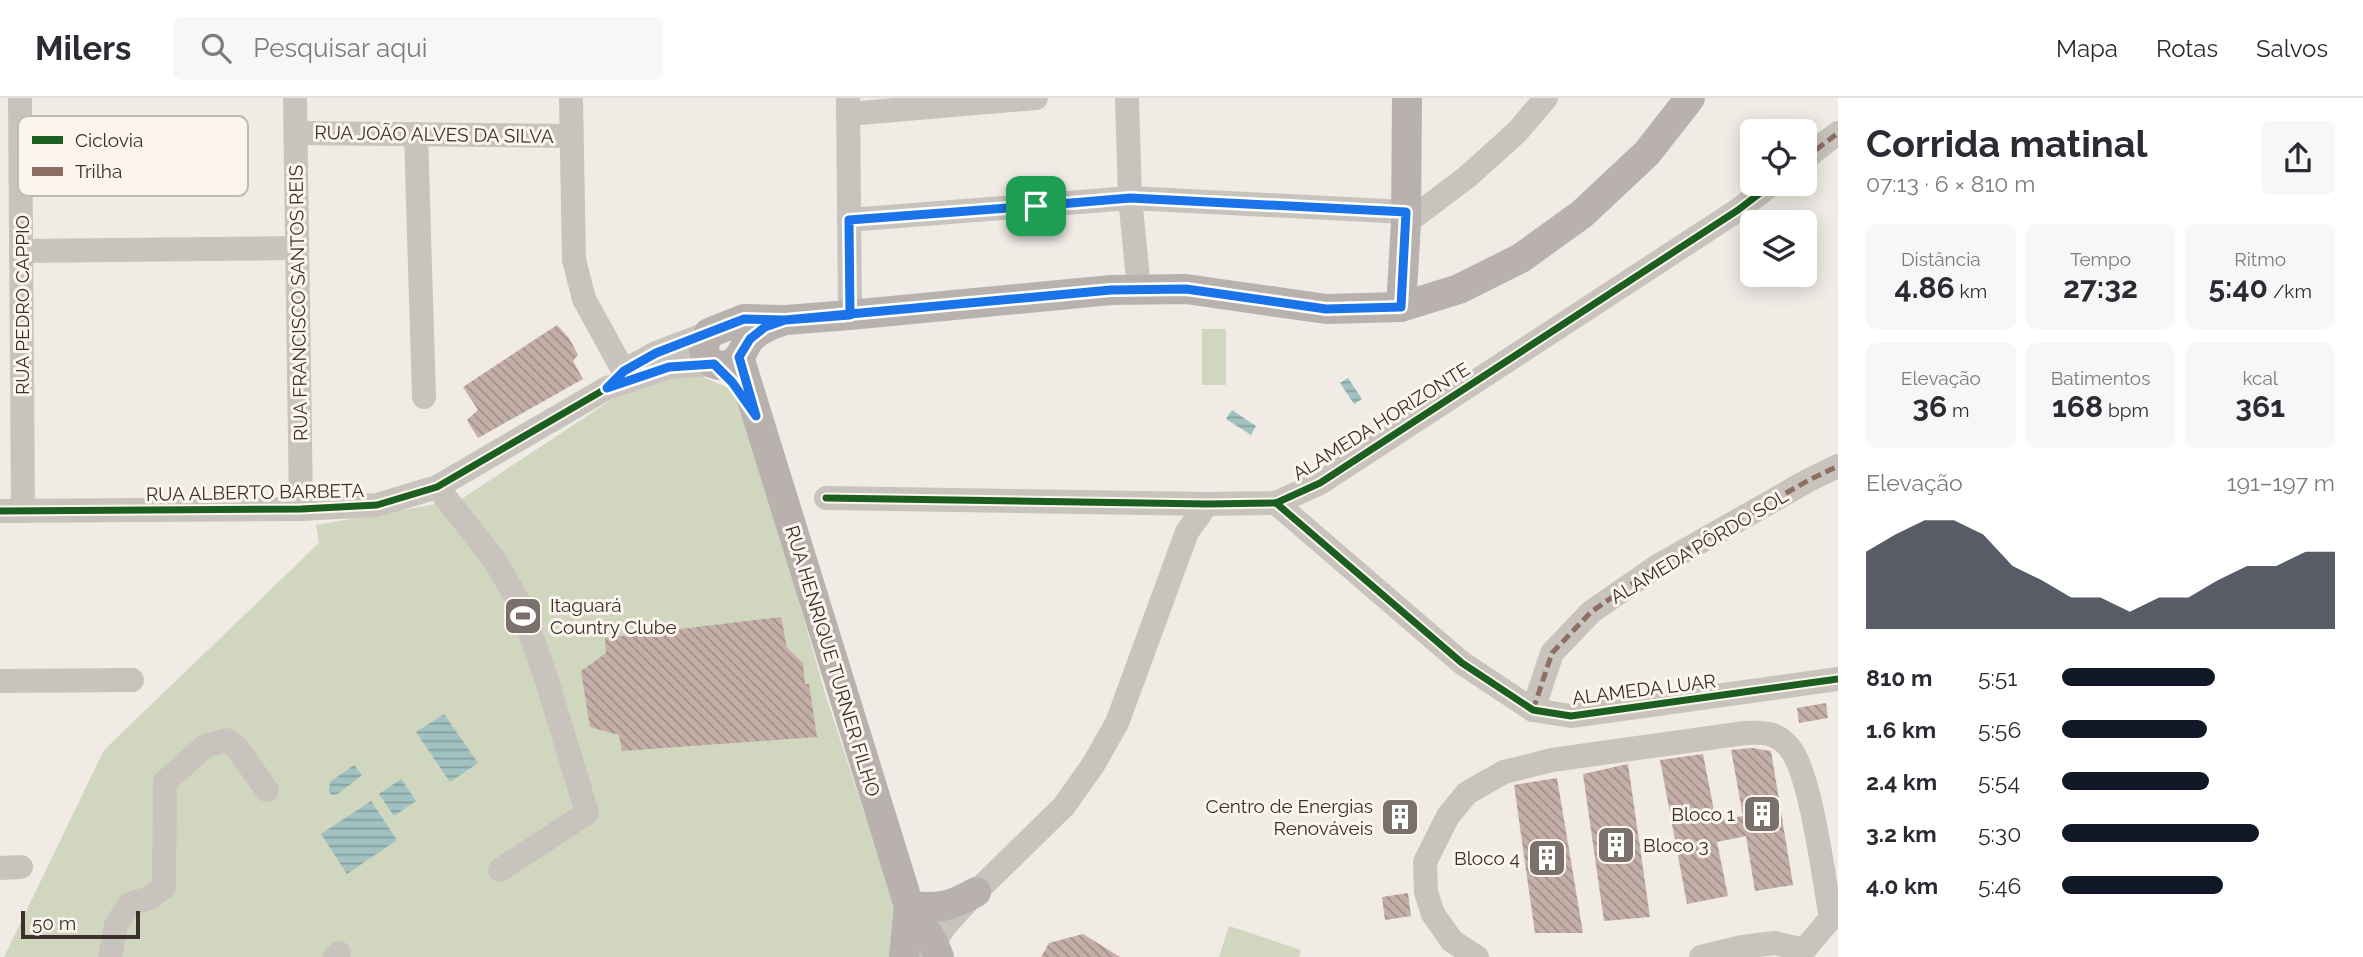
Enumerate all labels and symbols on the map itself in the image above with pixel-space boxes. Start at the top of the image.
legend [18,116,248,196]
street label: RUA JOÃO ALVES DA SILVA [314,121,554,147]
text: Ciclovia [75,129,143,151]
text: Trilha [75,160,122,182]
street label: RUA FRANCISCO SANTOS REIS [285,165,311,441]
pin [1006,176,1066,236]
street label: RUA PEDRO CAPPIO [11,215,33,395]
street label: ALAMEDA HORIZONTE [1289,358,1473,484]
street label: RUA ALBERTO BARBETA [146,479,364,505]
street label: ALAMEDA PÔRDO SOL [1606,484,1792,608]
street label: RUA HENRIQUE TURNER FILHO [781,523,885,799]
place label: Itaguará Country Clube [550,594,677,638]
sports icon: Itaguará Country Clube [502,595,544,637]
street label: ALAMEDA LUAR [1571,669,1717,709]
building icon: Bloco 1 [1741,793,1783,835]
place label: Centro de Energias Renováveis [1206,795,1373,839]
building icon: Centro de Energias Renováveis [1379,796,1421,838]
place label: Bloco 1 [1671,803,1735,825]
building icon: Bloco 3 [1595,824,1637,866]
place label: Bloco 3 [1643,834,1709,856]
building icon: Bloco 4 [1526,837,1568,879]
place label: Bloco 4 [1454,847,1520,869]
scale bar [21,908,140,940]

